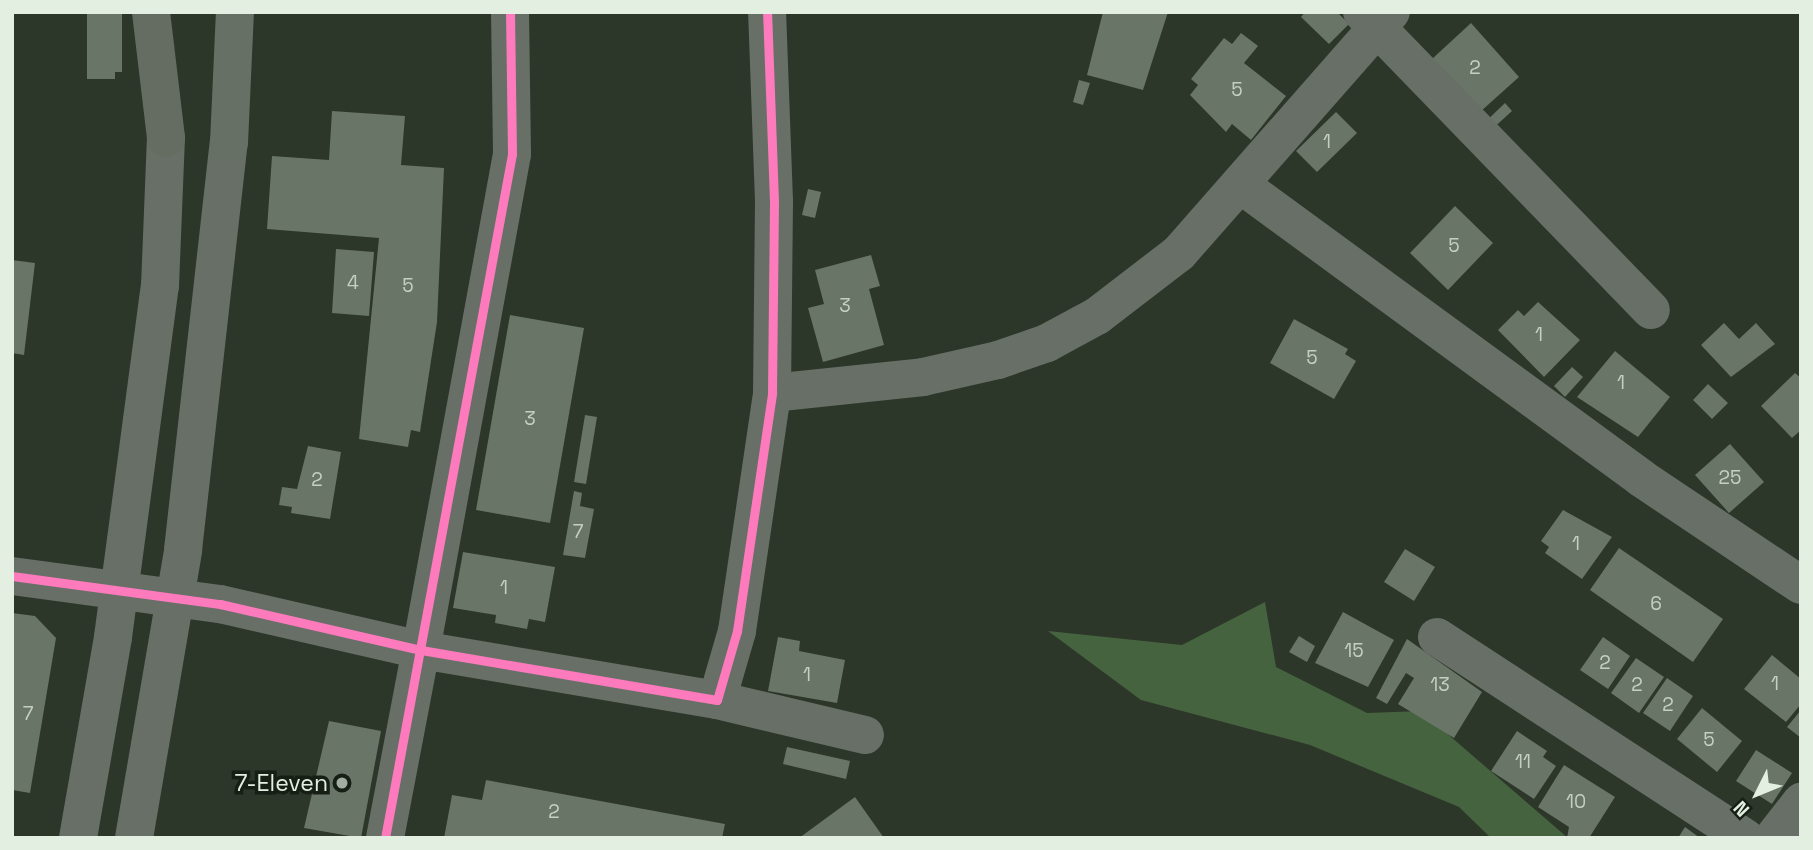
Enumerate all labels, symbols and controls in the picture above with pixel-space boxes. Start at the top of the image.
house number: 2 [1469,57,1481,79]
house number: 5 [1231,79,1243,101]
house number: 1 [1323,131,1331,153]
house number: 5 [1448,235,1460,257]
house number: 4 [347,272,359,294]
house number: 5 [402,275,414,297]
house number: 3 [839,295,851,317]
house number: 1 [1535,324,1543,346]
house number: 5 [1306,347,1318,369]
house number: 1 [1617,372,1625,394]
house number: 3 [524,408,536,430]
house number: 25 [1719,467,1741,489]
house number: 2 [311,469,323,491]
house number: 7 [573,521,583,543]
house number: 1 [1572,533,1580,555]
house number: 1 [500,577,508,599]
house number: 6 [1650,593,1662,615]
house number: 15 [1344,640,1364,662]
house number: 2 [1599,652,1611,674]
house number: 1 [803,664,811,686]
house number: 1 [1771,673,1779,695]
house number: 13 [1430,674,1450,696]
house number: 2 [1631,674,1643,696]
house number: 2 [1662,694,1674,716]
house number: 7 [23,703,33,725]
house number: 5 [1703,729,1715,751]
house number: 11 [1515,751,1531,773]
north arrow [1722,759,1792,829]
place label: 7-Eleven [235,769,328,797]
marker: 7-Eleven [334,775,350,791]
house number: 10 [1566,791,1586,813]
text: N [1728,795,1755,822]
house number: 2 [548,801,560,823]

